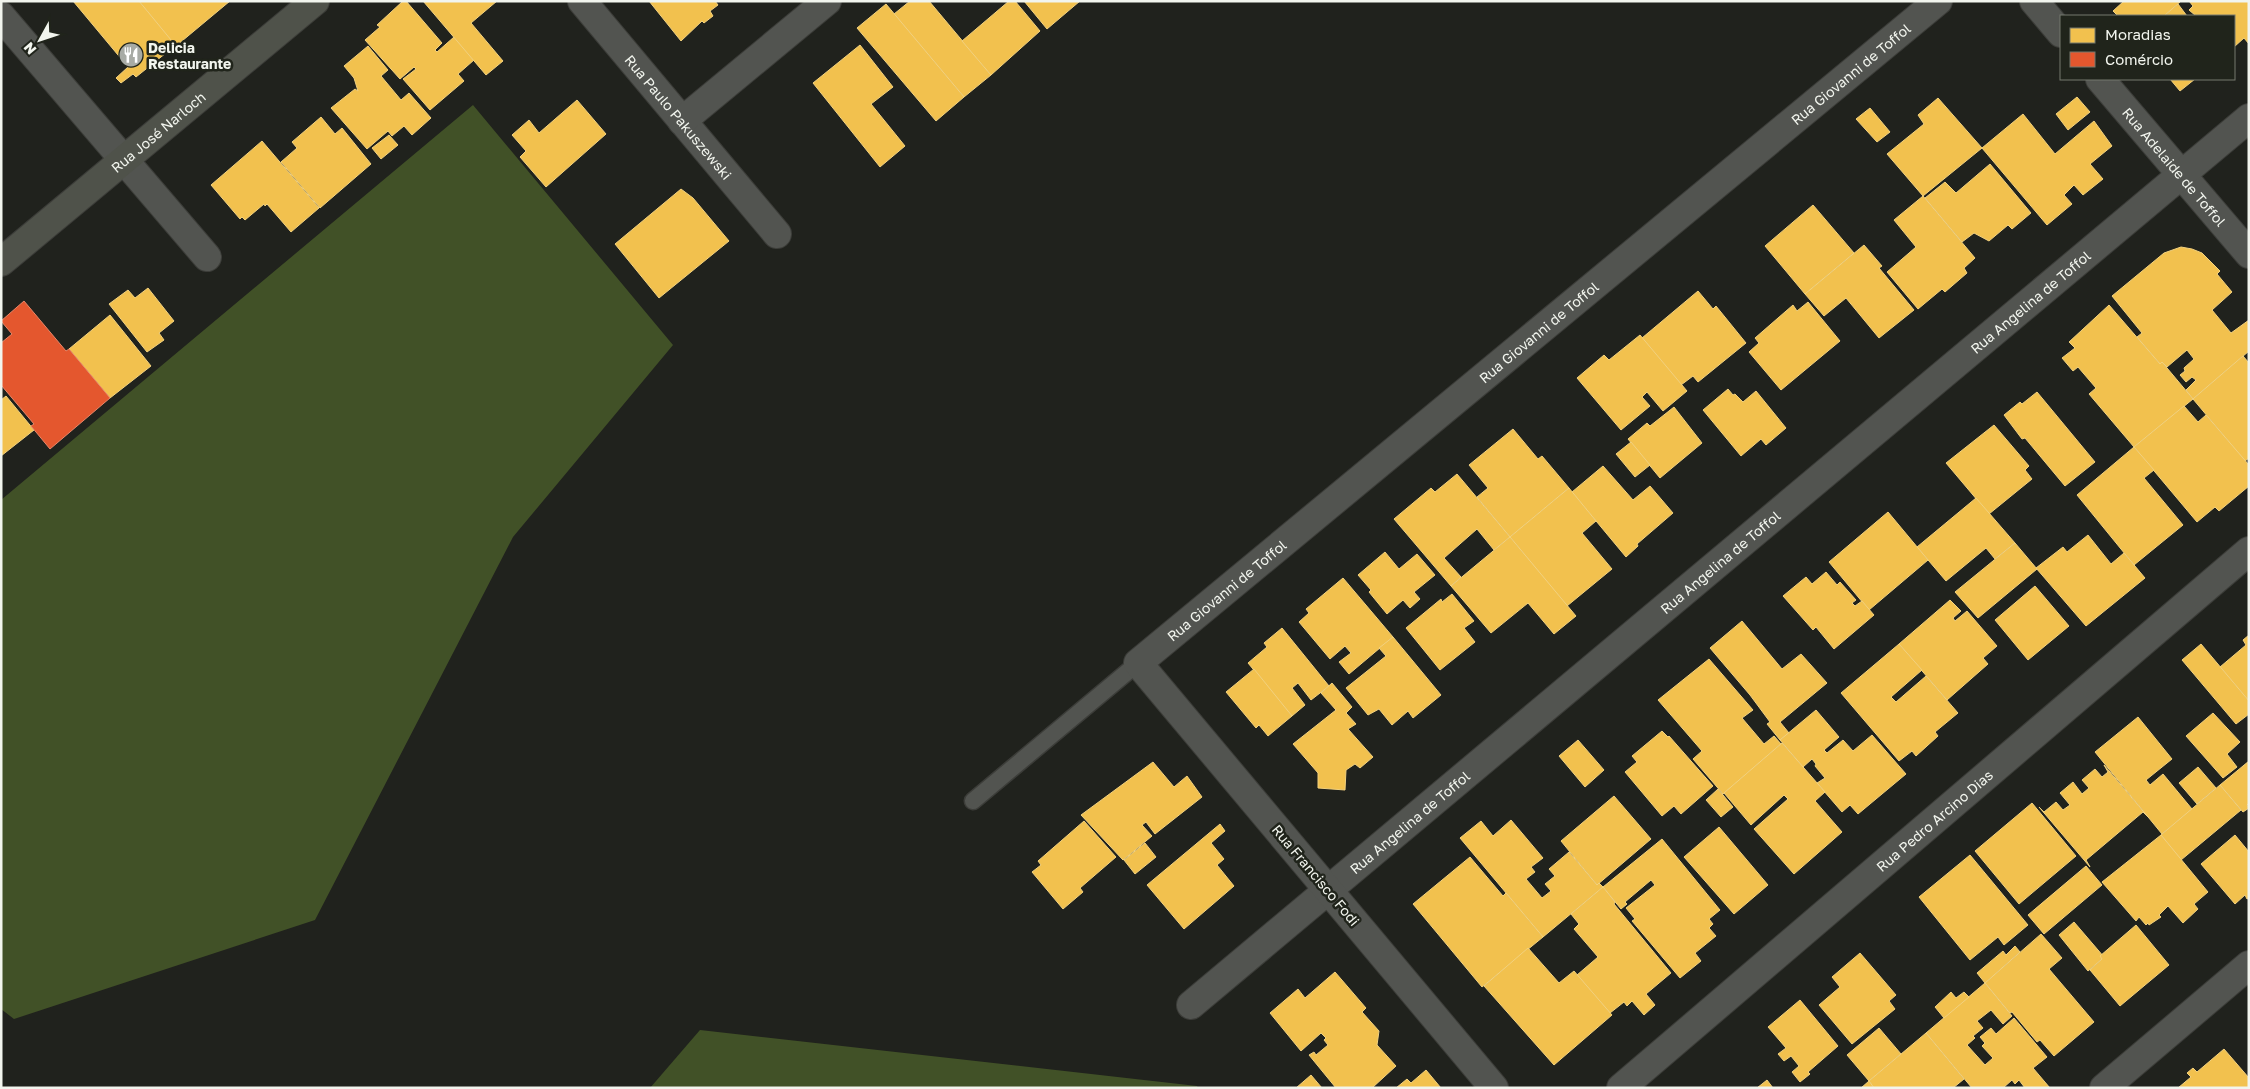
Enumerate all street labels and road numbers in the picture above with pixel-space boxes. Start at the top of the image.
street label: Rua Giovanni de Toffol [1787,19,1913,128]
street label: Rua Paulo Pakuszewski [622,51,736,183]
street label: Rua José Narloch [107,88,208,176]
street label: Rua Adelaide de Toffol [2119,104,2230,229]
street label: Rua Angelina de Toffol [1967,246,2094,357]
street label: Rua Giovanni de Toffol [1475,277,1601,386]
street label: Rua Angelina de Toffol [1656,507,1783,617]
street label: Rua Giovanni de Toffol [1163,536,1289,644]
street label: Rua Pedro Arcino Dias [1872,766,1996,875]
street label: Rua Angelina de Toffol [1346,767,1473,877]
street label: Rua Francisco Fodi [1269,821,1363,929]

